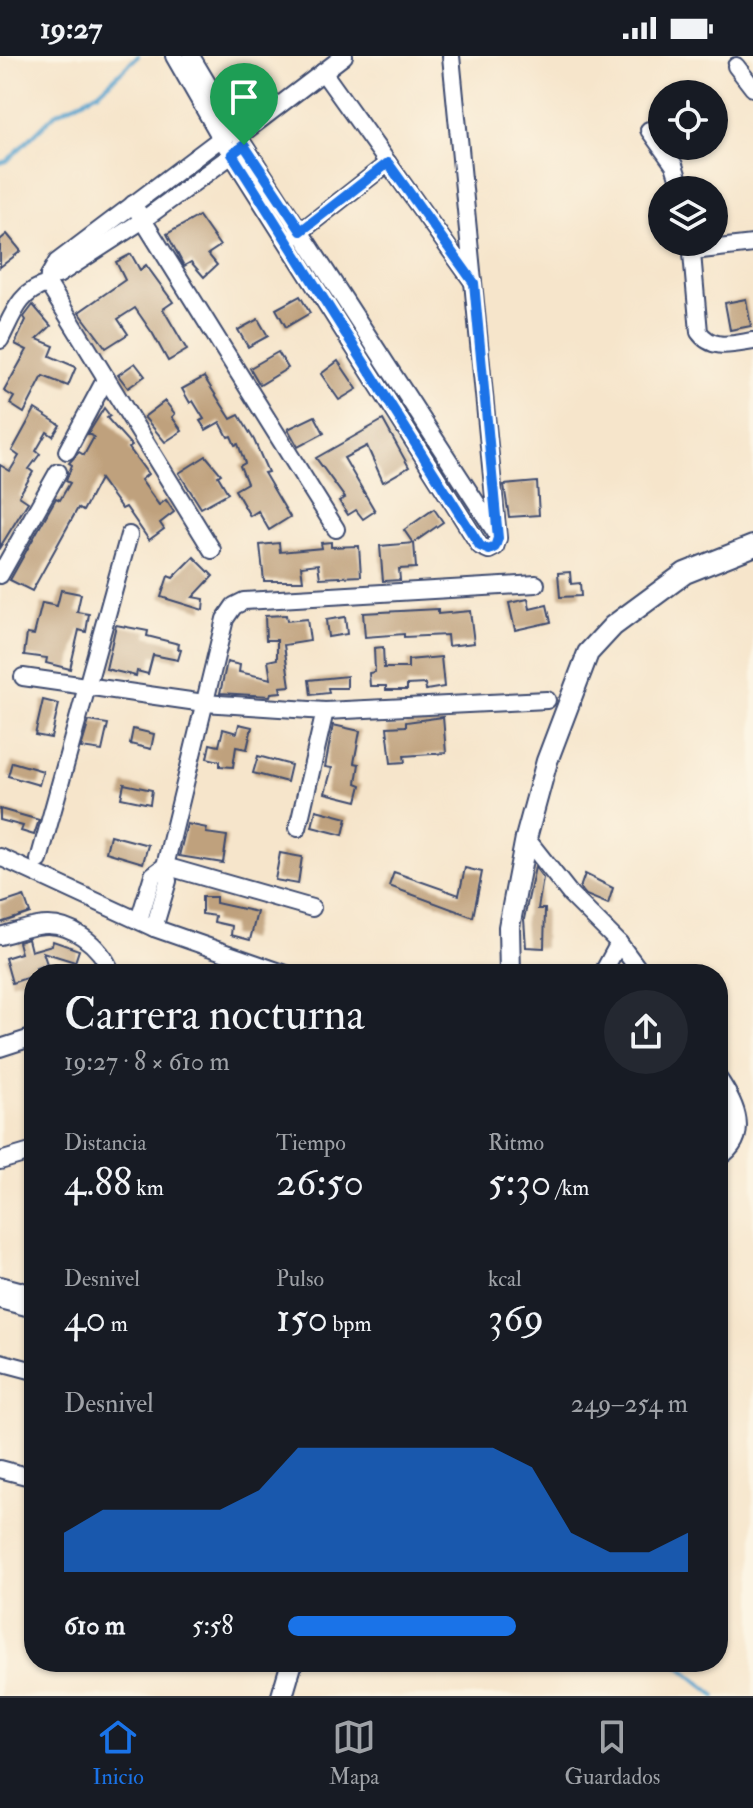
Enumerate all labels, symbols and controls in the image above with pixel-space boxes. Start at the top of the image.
text: 19:27 [40,10,102,47]
pin [210,63,278,145]
icon: arrive [222,75,266,119]
map controls [648,80,728,256]
button: locate [648,80,728,160]
button: layers [648,176,728,256]
text: Carrera nocturna [64,988,365,1043]
button: share [604,990,688,1074]
text: 19:27 · 8 × 610 m [64,1046,230,1078]
text: Distancia [64,1129,147,1157]
text: Tiempo [276,1129,346,1157]
text: Ritmo [488,1129,544,1157]
text: 4.88 [64,1157,132,1208]
text: 26:50 [276,1157,364,1208]
text: 5:30 [488,1157,551,1208]
text: km [132,1174,164,1202]
text: /km [551,1174,589,1202]
text: Desnivel [64,1265,140,1293]
text: Pulso [276,1265,324,1293]
text: kcal [488,1265,522,1293]
text: 40 [64,1293,106,1344]
text: 150 [276,1293,328,1344]
text: 369 [488,1293,544,1344]
text: m [106,1310,128,1338]
text: bpm [328,1310,372,1338]
text: Desnivel [64,1388,154,1420]
text: 249–254 m [571,1388,688,1420]
text: 610 m [64,1610,125,1642]
text: 5:58 [192,1610,234,1642]
tab: Inicio [93,1715,144,1791]
tab: Mapa [329,1715,379,1791]
tab: Guardados [565,1715,660,1791]

